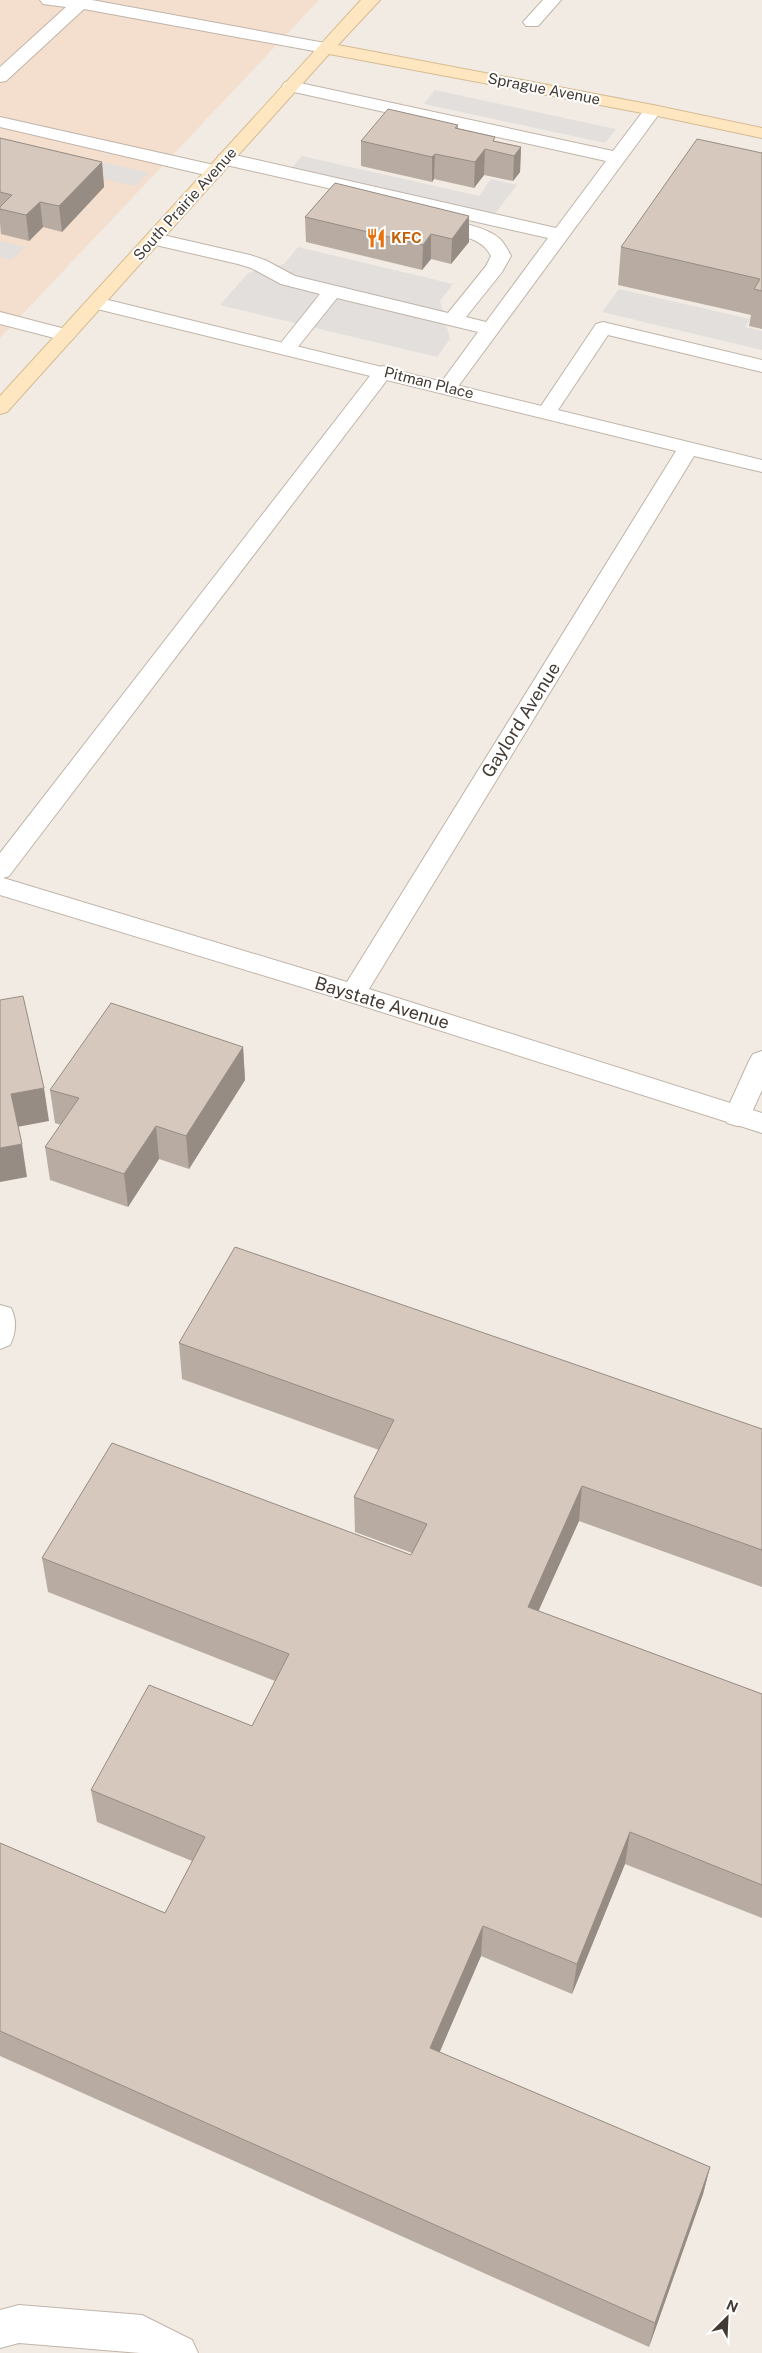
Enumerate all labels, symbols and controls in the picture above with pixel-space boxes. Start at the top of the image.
street label: Sprague Avenue [486,69,602,108]
street label: South Prairie Avenue [130,144,240,264]
restaurant icon: KFC [365,227,387,249]
place label: KFC [391,229,422,246]
street label: Pitman Place [383,363,476,402]
street label: Gaylord Avenue [477,658,564,781]
street label: Baystate Avenue [312,972,452,1033]
north arrow [702,2293,752,2343]
text: N [724,2297,741,2316]

